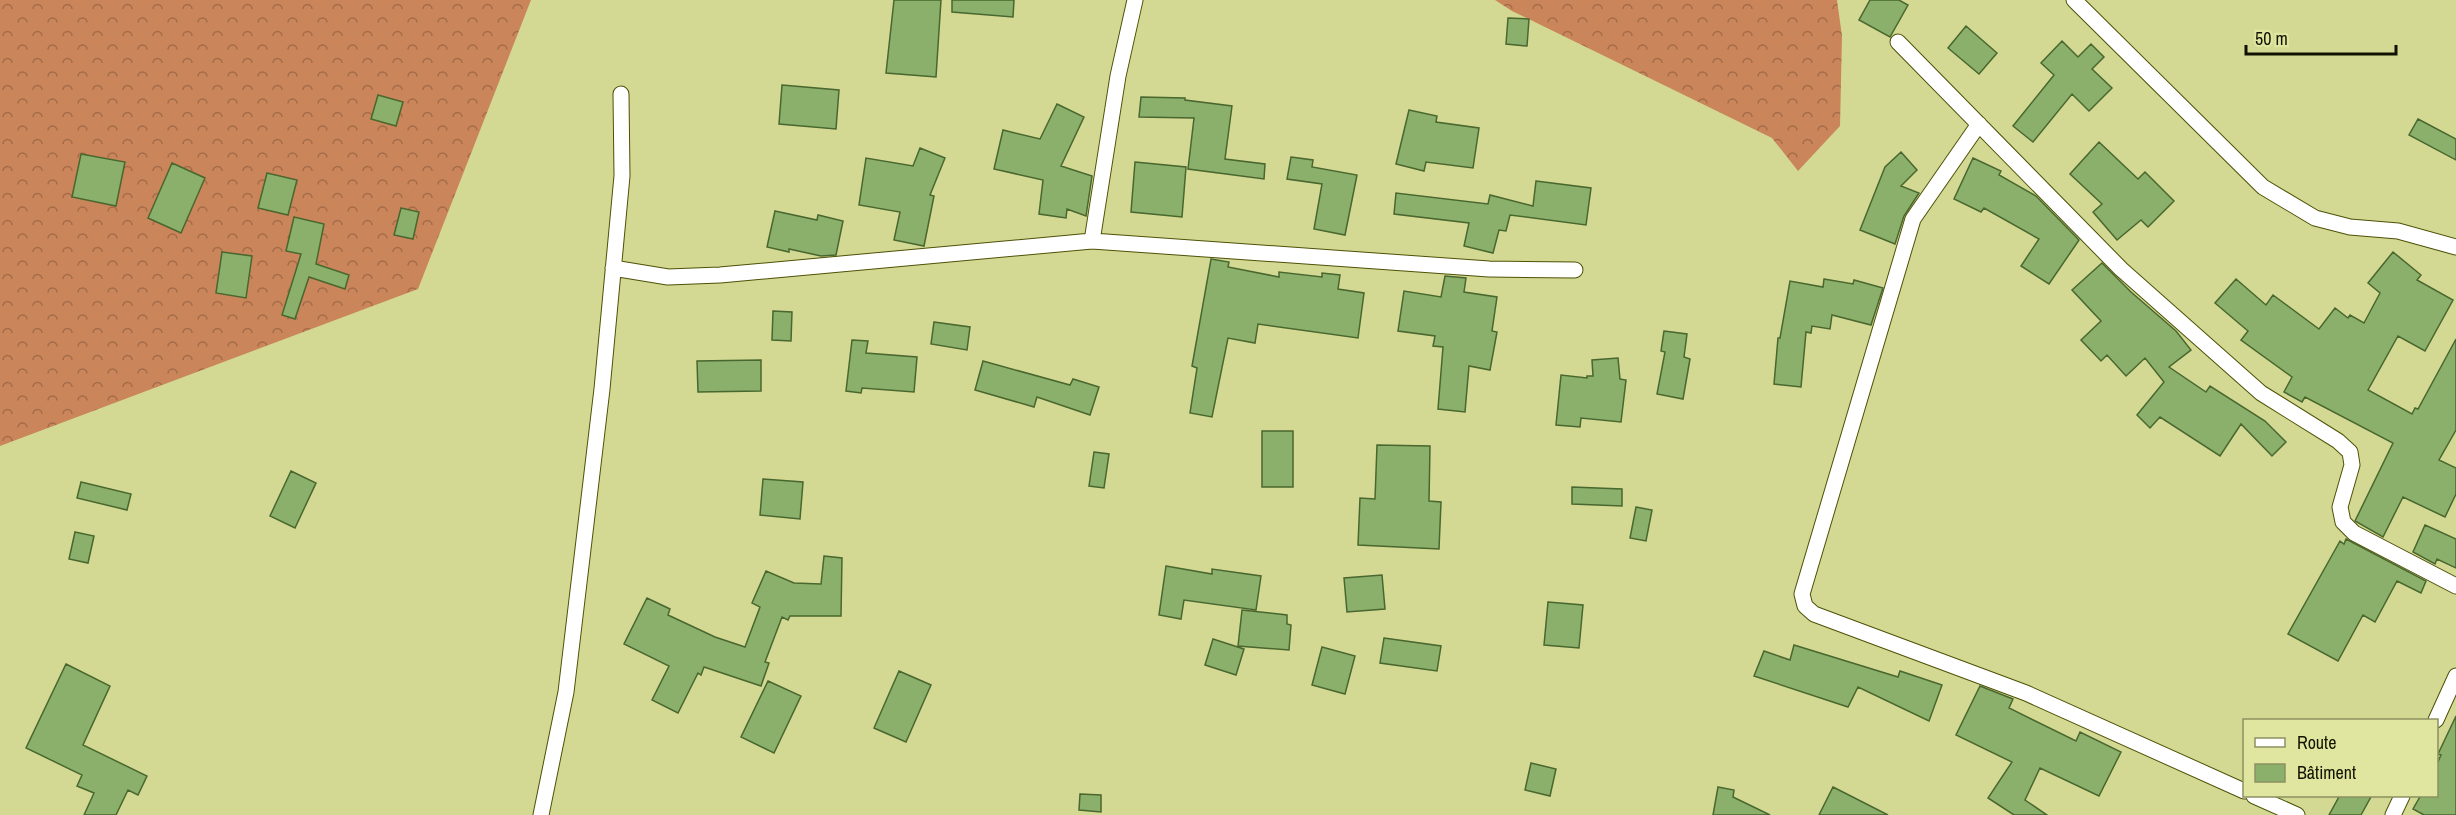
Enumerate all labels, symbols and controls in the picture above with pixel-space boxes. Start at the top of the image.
scale bar [2246,18,2396,56]
text: 50 m [2255,26,2288,51]
legend [2243,719,2438,797]
text: Route [2297,730,2336,755]
text: Bâtiment [2297,760,2356,785]

